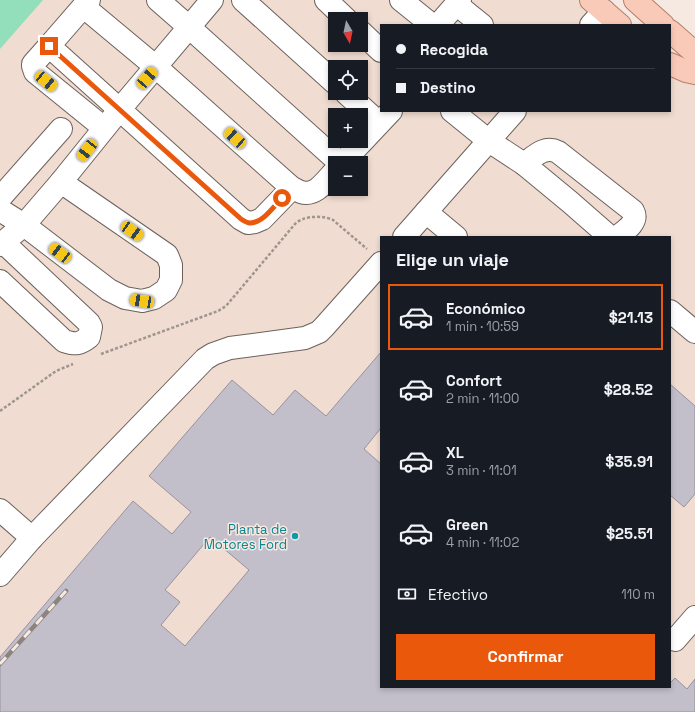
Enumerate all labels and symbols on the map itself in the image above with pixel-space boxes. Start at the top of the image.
north arrow [328,12,368,52]
route end [40,37,58,55]
car [135,65,159,91]
car [33,69,59,93]
car [222,126,248,150]
car [75,137,99,163]
route start [273,189,291,207]
car [119,219,145,243]
car [47,241,73,265]
car [129,293,155,309]
place label: Planta de Motores Ford [204,521,287,553]
marker: Planta de Motores Ford [290,531,300,541]

